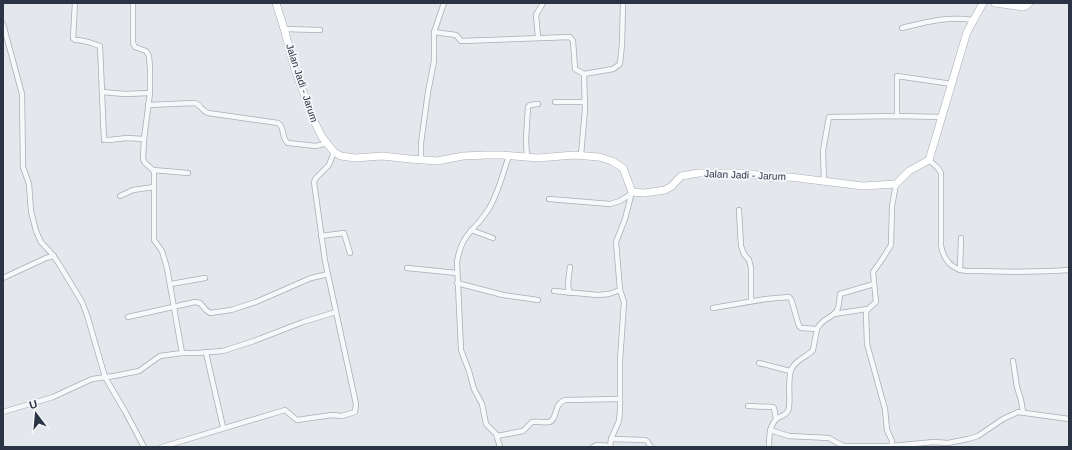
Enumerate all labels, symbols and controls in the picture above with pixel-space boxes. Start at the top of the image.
street label: Jalan Jadi - Jarum [284,42,320,124]
street label: Jalan Jadi - Jarum [704,168,786,182]
north arrow [16,394,56,434]
text: U [28,398,39,411]

